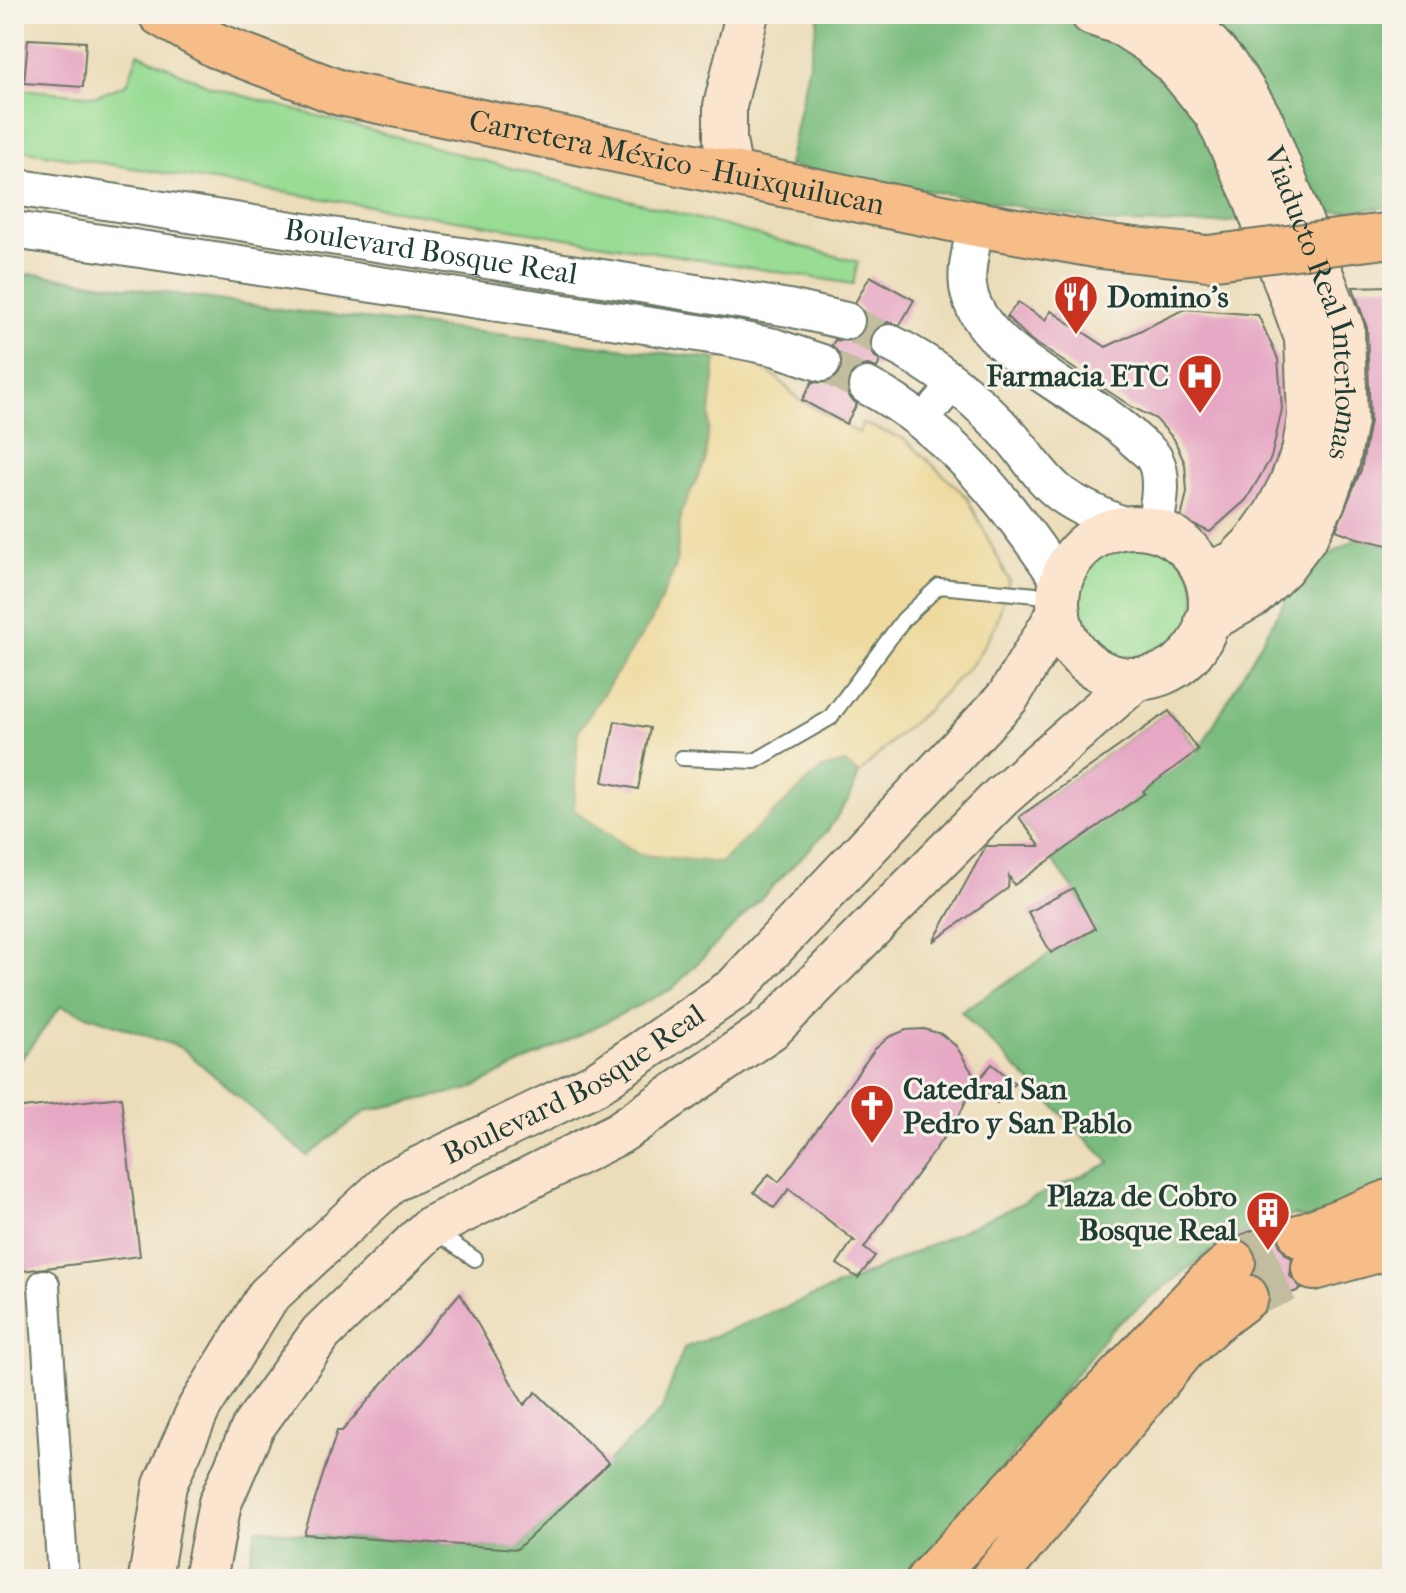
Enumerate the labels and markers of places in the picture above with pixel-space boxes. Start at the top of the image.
restaurant icon: Domino's [1052,273,1100,336]
place label: Domino's [1107,280,1229,315]
hospital icon: Farmacia ETC [1176,352,1224,415]
place label: Farmacia ETC [986,359,1169,394]
place label: Catedral San Pedro y San Pablo [903,1072,1132,1141]
church icon: Catedral San Pedro y San Pablo [848,1082,896,1145]
place label: Plaza de Cobro Bosque Real [1047,1179,1238,1248]
building icon: Plaza de Cobro Bosque Real [1244,1189,1292,1252]

